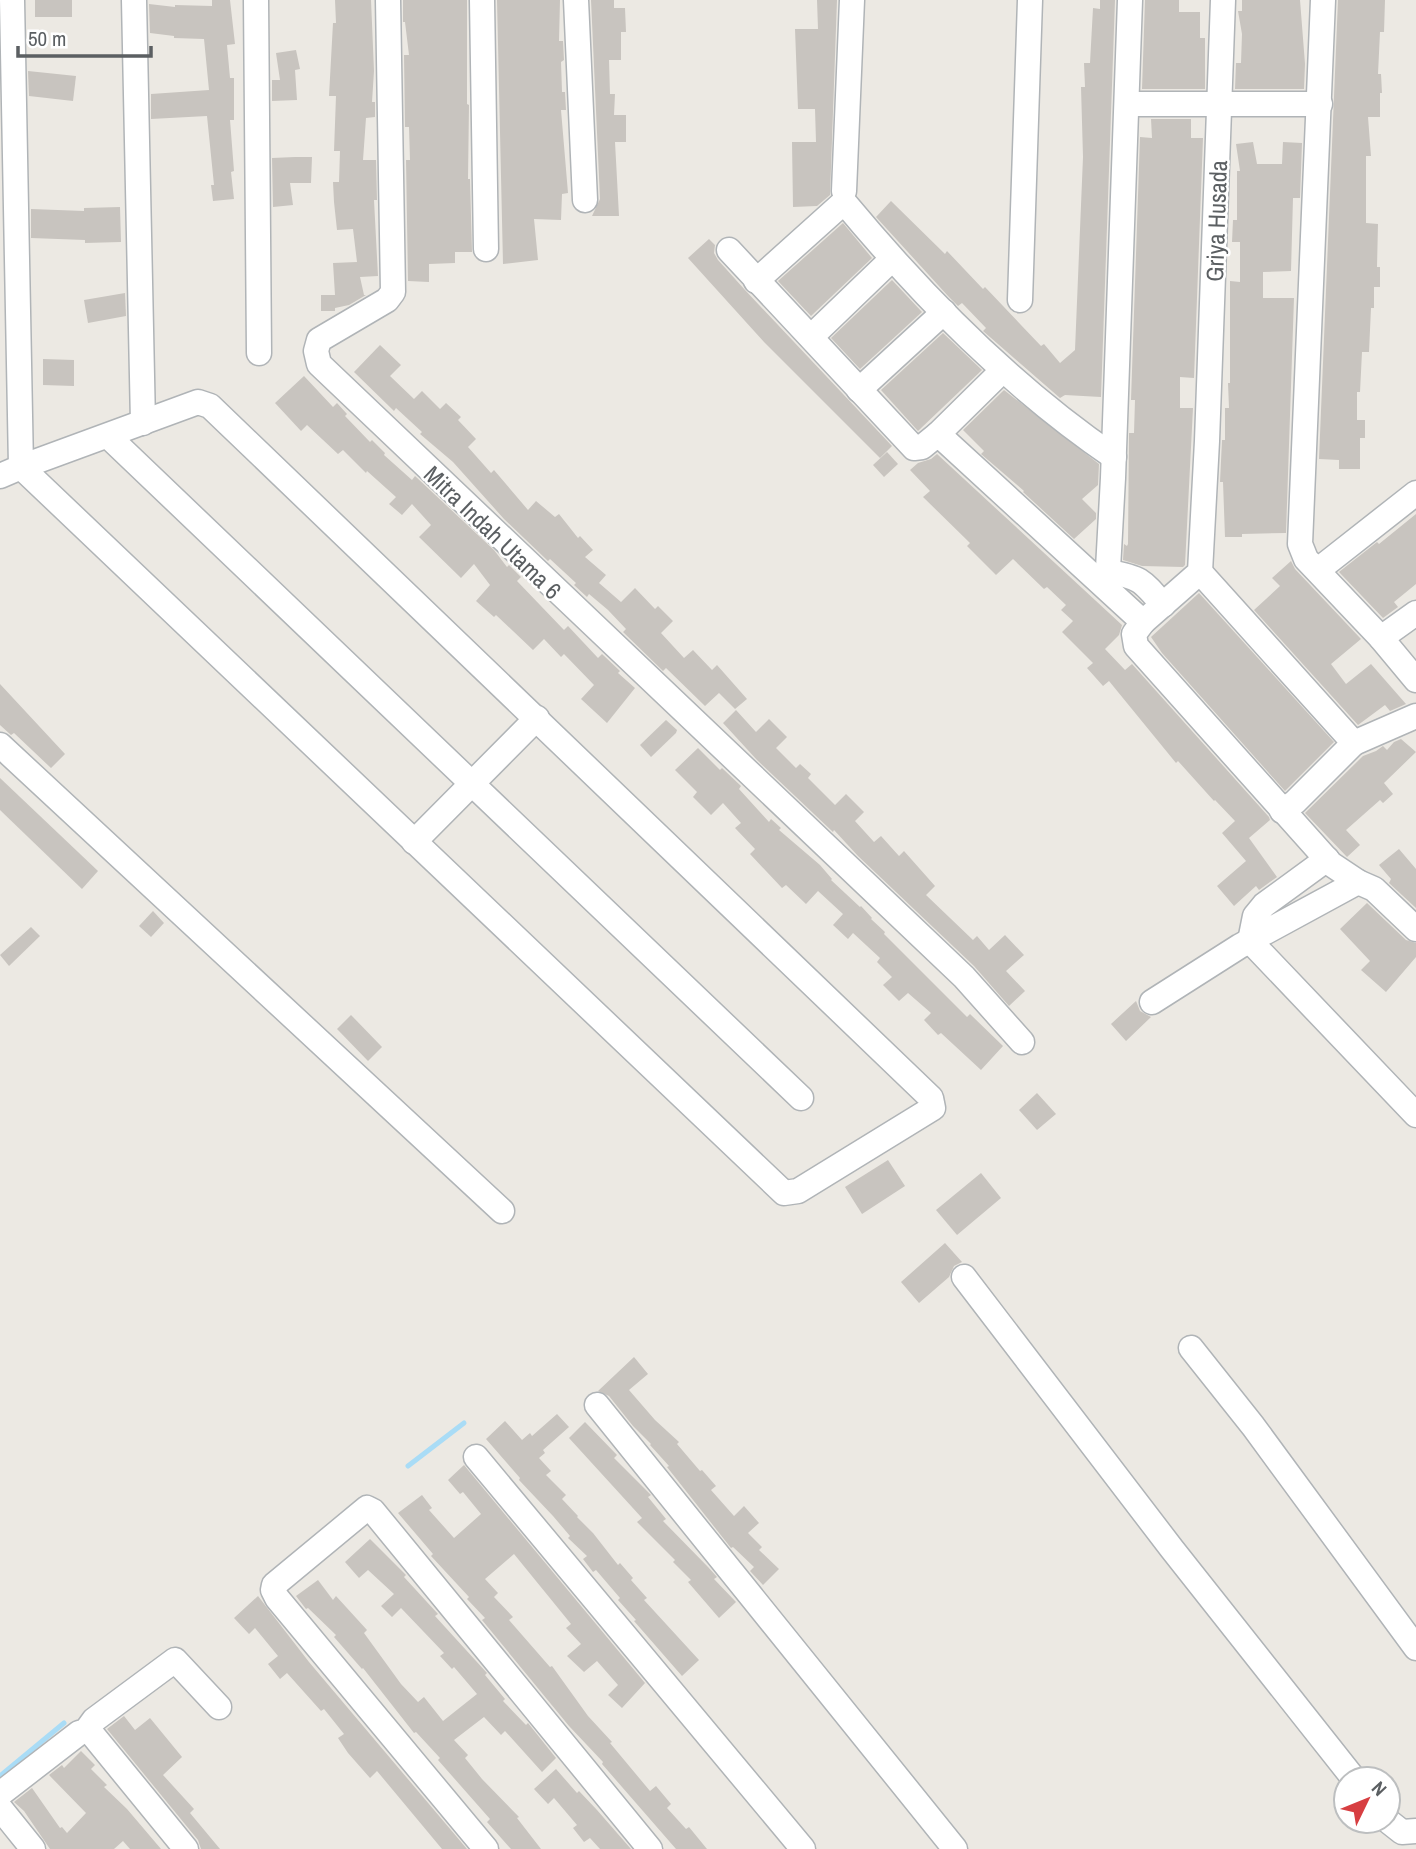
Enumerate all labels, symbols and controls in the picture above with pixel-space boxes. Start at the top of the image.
scale bar [18,14,150,58]
text: 50 m [28,24,66,53]
street label: Griya Husada [1198,160,1234,282]
street label: Mitra Indah Utama 6 [417,458,569,606]
north arrow [1332,1765,1402,1835]
text: N [1366,1775,1393,1801]

